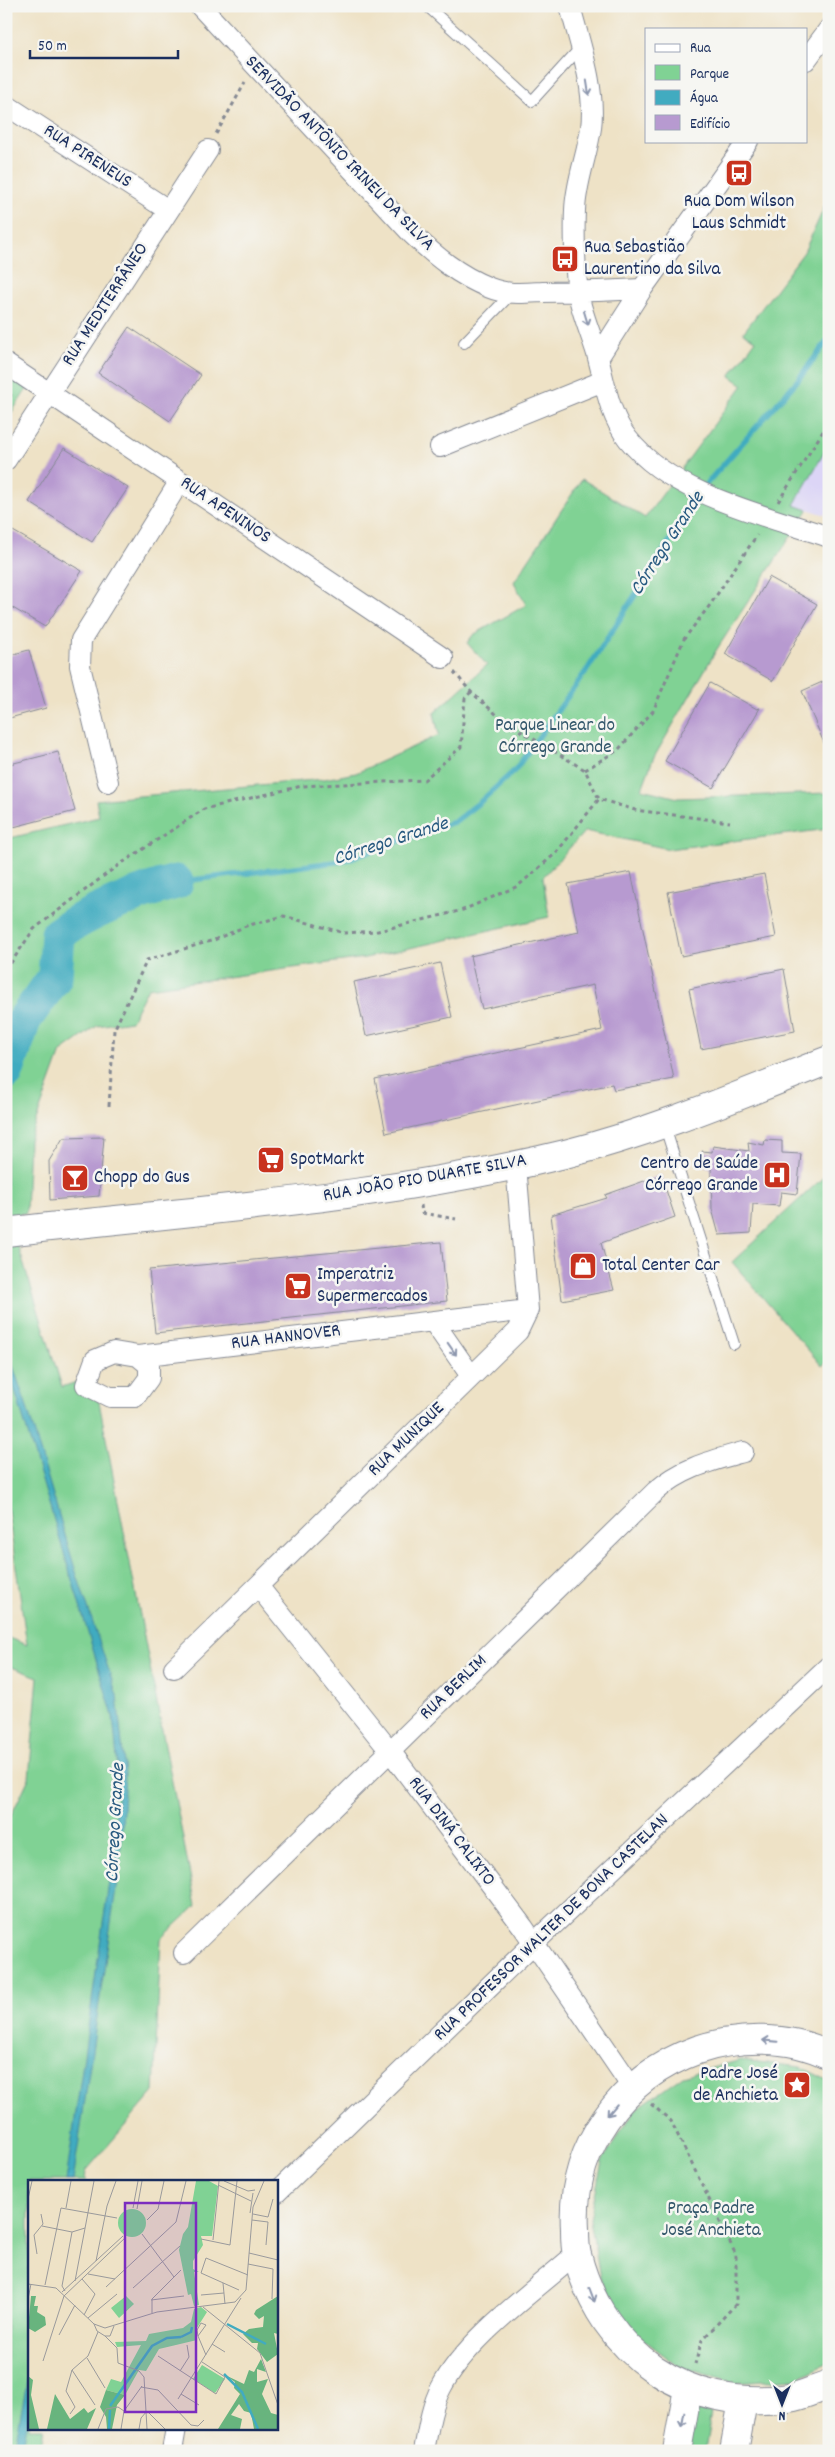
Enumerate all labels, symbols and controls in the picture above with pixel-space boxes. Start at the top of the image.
scale bar [30,28,178,60]
legend [645,28,808,142]
text: 50 m [38,36,67,58]
text: Rua [690,38,712,60]
street label: SERVIDÃO ANTÔNIO IRINEU DA SILVA [238,50,440,258]
text: Parque [690,64,730,86]
one-way arrow [584,80,594,96]
text: Água [690,88,719,110]
text: Edifício [690,114,730,136]
street label: RUA PIRENEUS [37,118,137,196]
bus stop icon: Rua Dom Wilson Laus Schmidt [724,158,754,188]
place label: Rua Dom Wilson Laus Schmidt [684,189,794,238]
place label: Rua Sebastião Laurentino da Silva [584,235,722,284]
street label: RUA MEDITERRÂNEO [56,238,156,372]
bus stop icon: Rua Sebastião Laurentino da Silva [550,244,580,274]
one-way arrow [581,309,591,325]
street label: RUA APENINOS [174,471,276,551]
water label: Córrego Grande [624,485,713,602]
park label: Parque Linear do Córrego Grande [495,713,615,762]
water label: Córrego Grande [330,810,453,874]
supermarket icon: SpotMarkt [256,1145,286,1175]
place label: SpotMarkt [290,1147,365,1174]
street label: RUA JOÃO PIO DUARTE SILVA [321,1148,529,1210]
place label: Centro de Saúde Córrego Grande [640,1151,758,1200]
hospital icon: Centro de Saúde Córrego Grande [762,1160,792,1190]
bar icon: Chopp do Gus [60,1163,90,1193]
place label: Chopp do Gus [94,1165,190,1192]
shop icon: Total Center Car [568,1251,598,1281]
place label: Total Center Car [602,1253,720,1280]
place label: Imperatriz Supermercados [317,1262,428,1311]
supermarket icon: Imperatriz Supermercados [283,1271,313,1301]
street label: RUA HANNOVER [230,1318,342,1358]
one-way arrow [447,1341,457,1355]
street label: RUA MUNIQUE [363,1396,452,1484]
street label: RUA BERLIM [414,1649,494,1727]
water label: Córrego Grande [99,1762,133,1883]
street label: RUA DINÁ CALIXTO [401,1772,501,1892]
street label: RUA PROFESSOR WALTER DE BONA CASTELAN [428,1808,676,2048]
one-way arrow [762,2036,778,2045]
place label: Padre José de Anchieta [693,2061,779,2110]
place icon: Padre José de Anchieta [782,2070,812,2100]
one-way arrow [607,2103,618,2116]
inset map [28,2180,278,2430]
park label: Praça Padre José Anchieta [661,2196,762,2245]
one-way arrow [588,2287,597,2303]
north arrow [758,2380,808,2430]
text: N [778,2405,785,2425]
one-way arrow [677,2411,687,2427]

